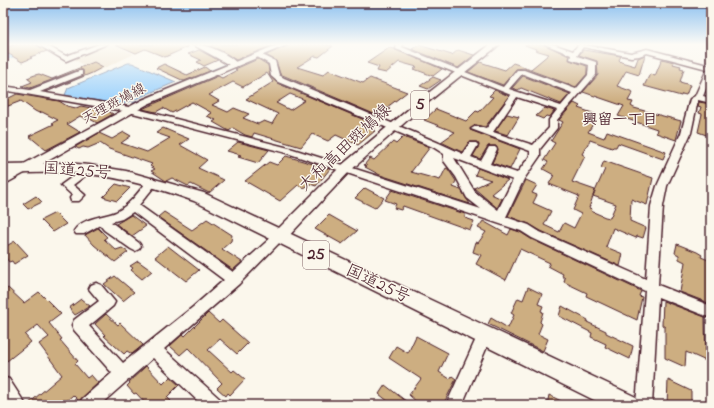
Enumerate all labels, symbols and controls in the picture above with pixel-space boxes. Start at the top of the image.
street label: 天理斑鳩線 [78,78,150,130]
road number: 5 [411,91,429,119]
street label: 大和高田斑鳩線 [293,98,397,198]
district label: 興留一丁目 [582,109,658,131]
street label: 国道25号 [42,156,112,186]
road number: 25 [303,241,329,269]
street label: 国道25号 [341,258,415,310]

